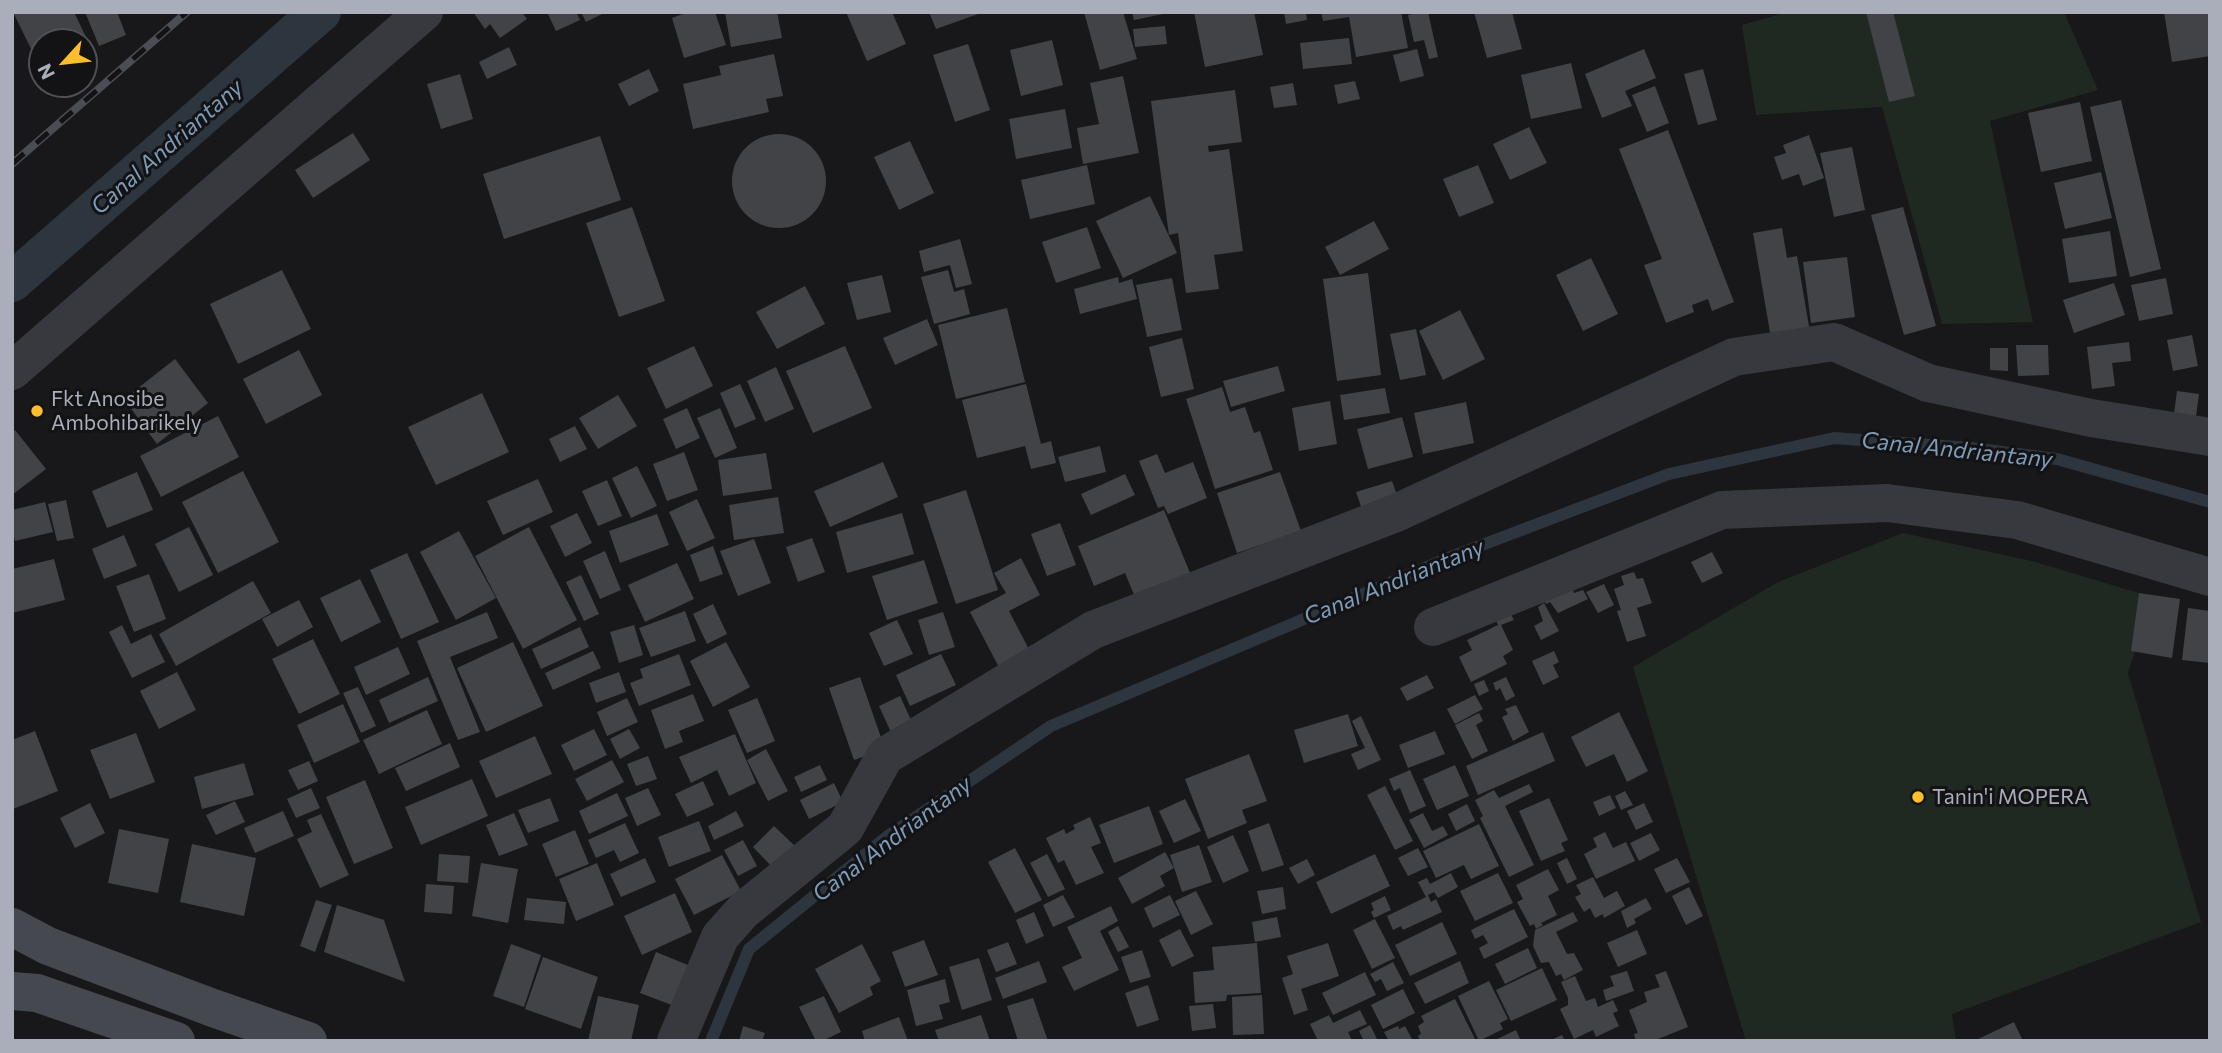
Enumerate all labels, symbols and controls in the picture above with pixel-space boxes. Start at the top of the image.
north arrow [28,28,98,98]
text: N [32,60,59,83]
water label: Canal Andriantany [86,74,248,220]
place label: Fkt Anosibe Ambohibarikely [51,386,202,436]
marker: Fkt Anosibe Ambohibarikely [29,403,45,419]
water label: Canal Andriantany [1860,426,2054,474]
water label: Canal Andriantany [1300,533,1488,631]
water label: Canal Andriantany [807,770,977,908]
place label: Tanin'i MOPERA [1932,784,2089,810]
marker: Tanin'i MOPERA [1910,789,1926,805]

